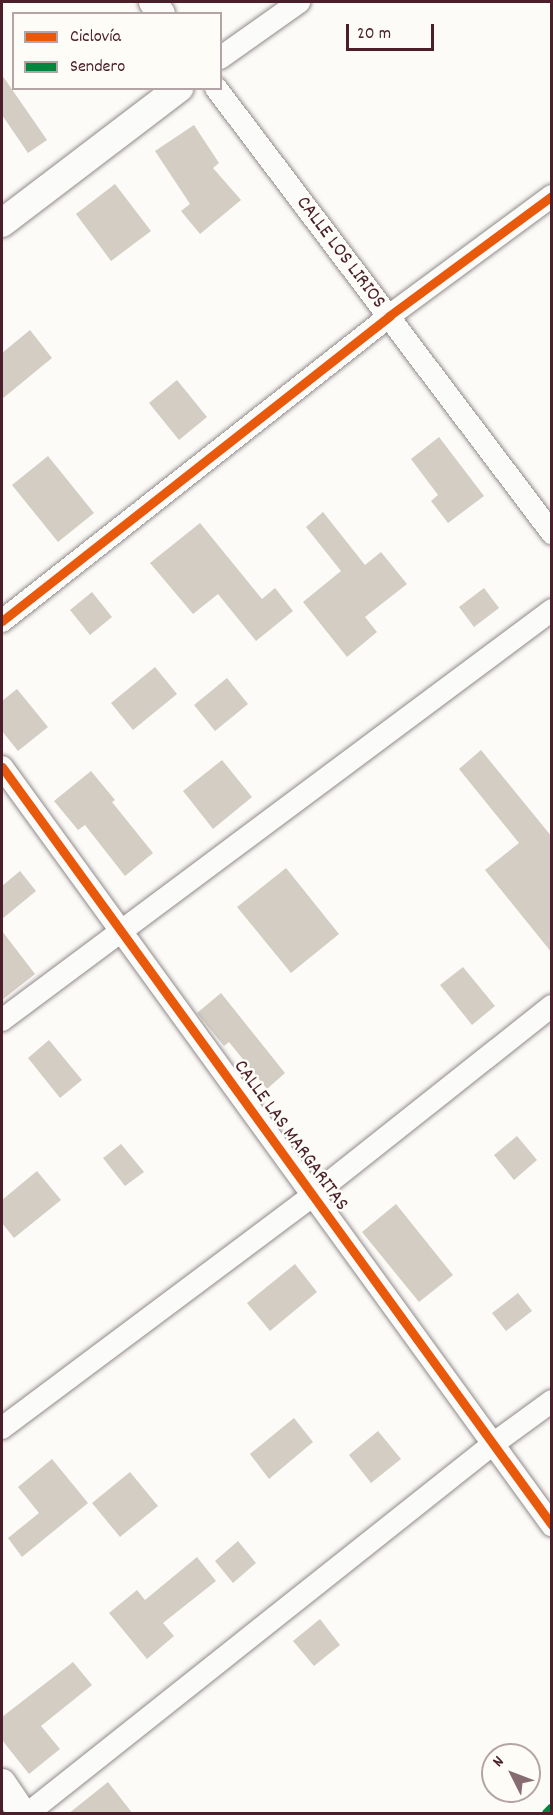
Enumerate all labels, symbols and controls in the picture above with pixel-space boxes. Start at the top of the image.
legend [12,12,222,90]
scale bar [349,12,438,50]
text: 20 m [357,22,391,47]
text: Ciclovía [70,25,121,50]
text: Sendero [70,55,125,80]
street label: CALLE LOS LIRIOS [290,192,390,314]
street label: CALLE LAS MARGARITAS [227,1056,353,1216]
north arrow [481,1743,541,1803]
text: N [488,1751,510,1773]

